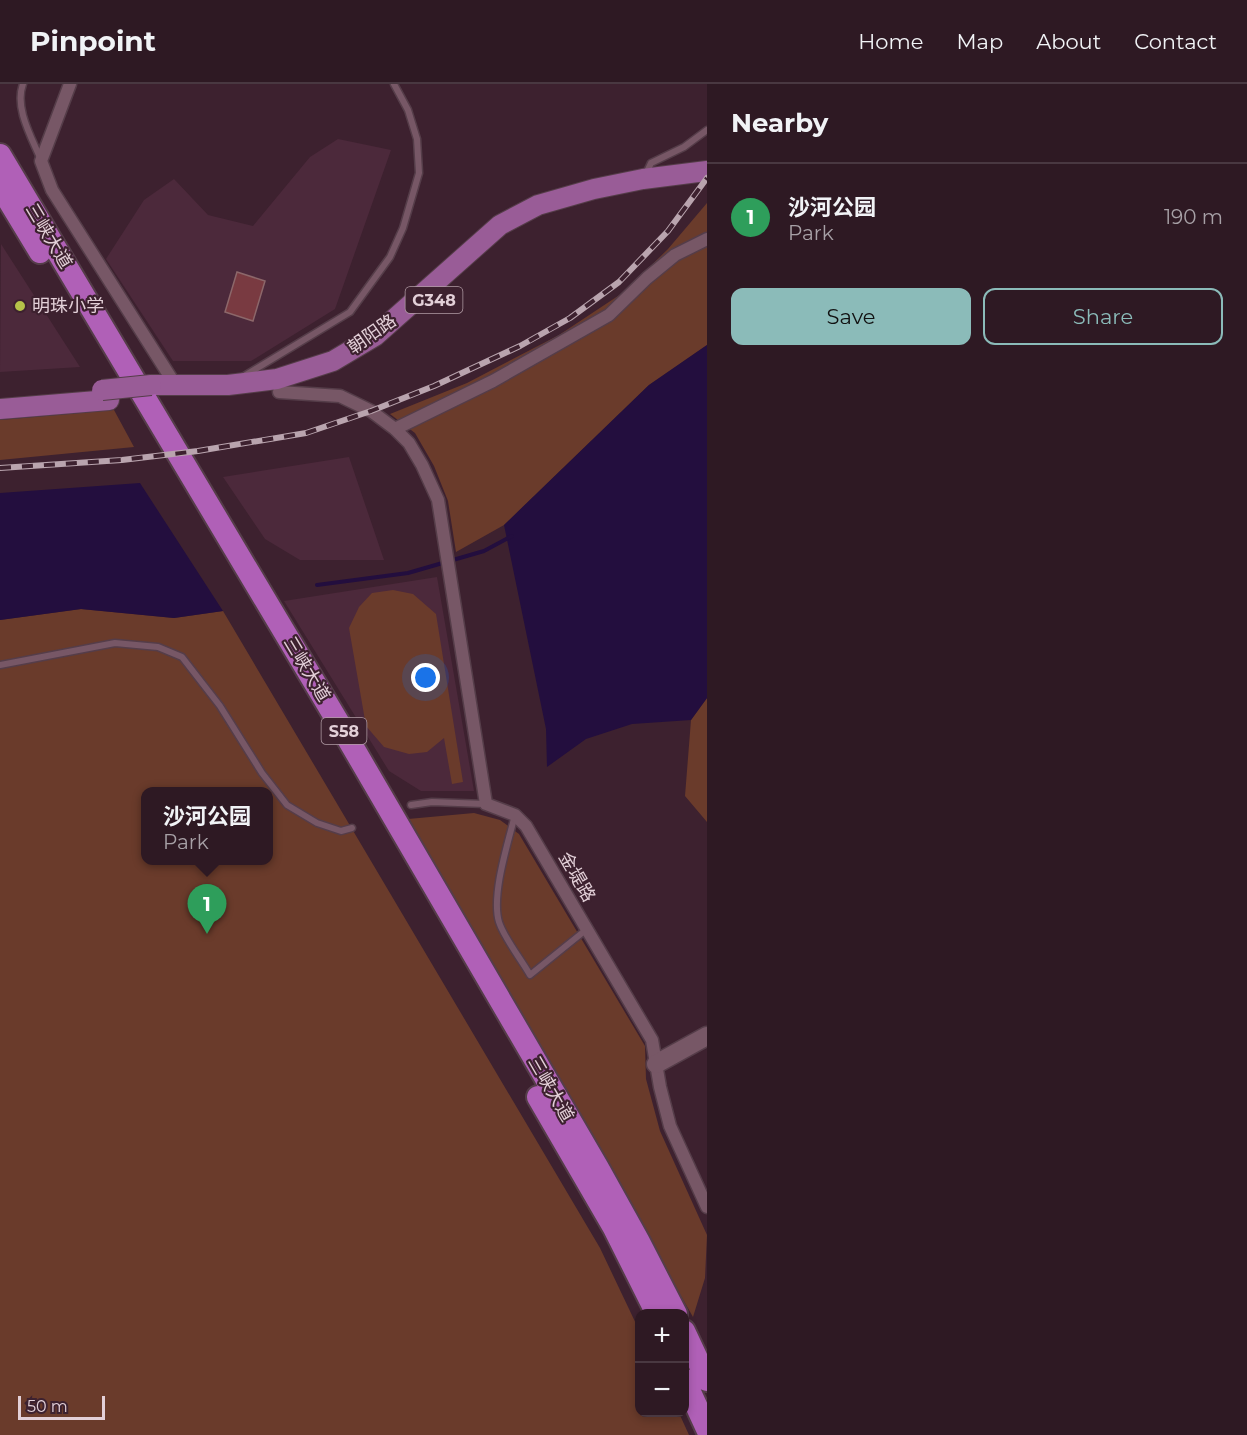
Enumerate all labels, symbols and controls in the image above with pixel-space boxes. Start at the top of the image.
text: Pinpoint [30,24,156,58]
text: Home [858,29,923,54]
text: Map [956,29,1003,54]
text: About [1036,29,1101,54]
text: Contact [1134,29,1217,54]
text: Nearby [731,107,828,139]
text: 沙河公园 [788,194,876,221]
street label: 三峡大道 [21,199,77,273]
text: 1 [747,205,754,229]
text: 190 m [1164,205,1223,229]
text: Park [788,221,834,245]
road number: G348 [406,287,462,313]
button: Save [731,288,971,345]
button: Share [983,288,1223,345]
place label: 明珠小学 [32,295,104,317]
marker: 明珠小学 [13,299,27,313]
street label: 朝阳路 [344,310,400,358]
street label: 三峡大道 [279,632,335,706]
your location [411,663,440,692]
road number: S58 [322,718,366,744]
popup [141,787,273,865]
text: 沙河公园 [163,803,251,830]
text: Park [163,830,209,854]
street label: 金堤路 [554,848,600,906]
pin: 1 [188,884,226,934]
street label: 三峡大道 [523,1052,579,1126]
map controls [635,1309,689,1417]
button: + [635,1309,689,1363]
button: − [635,1363,689,1417]
scale bar [18,1393,105,1420]
text: 50 m [27,1397,68,1416]

